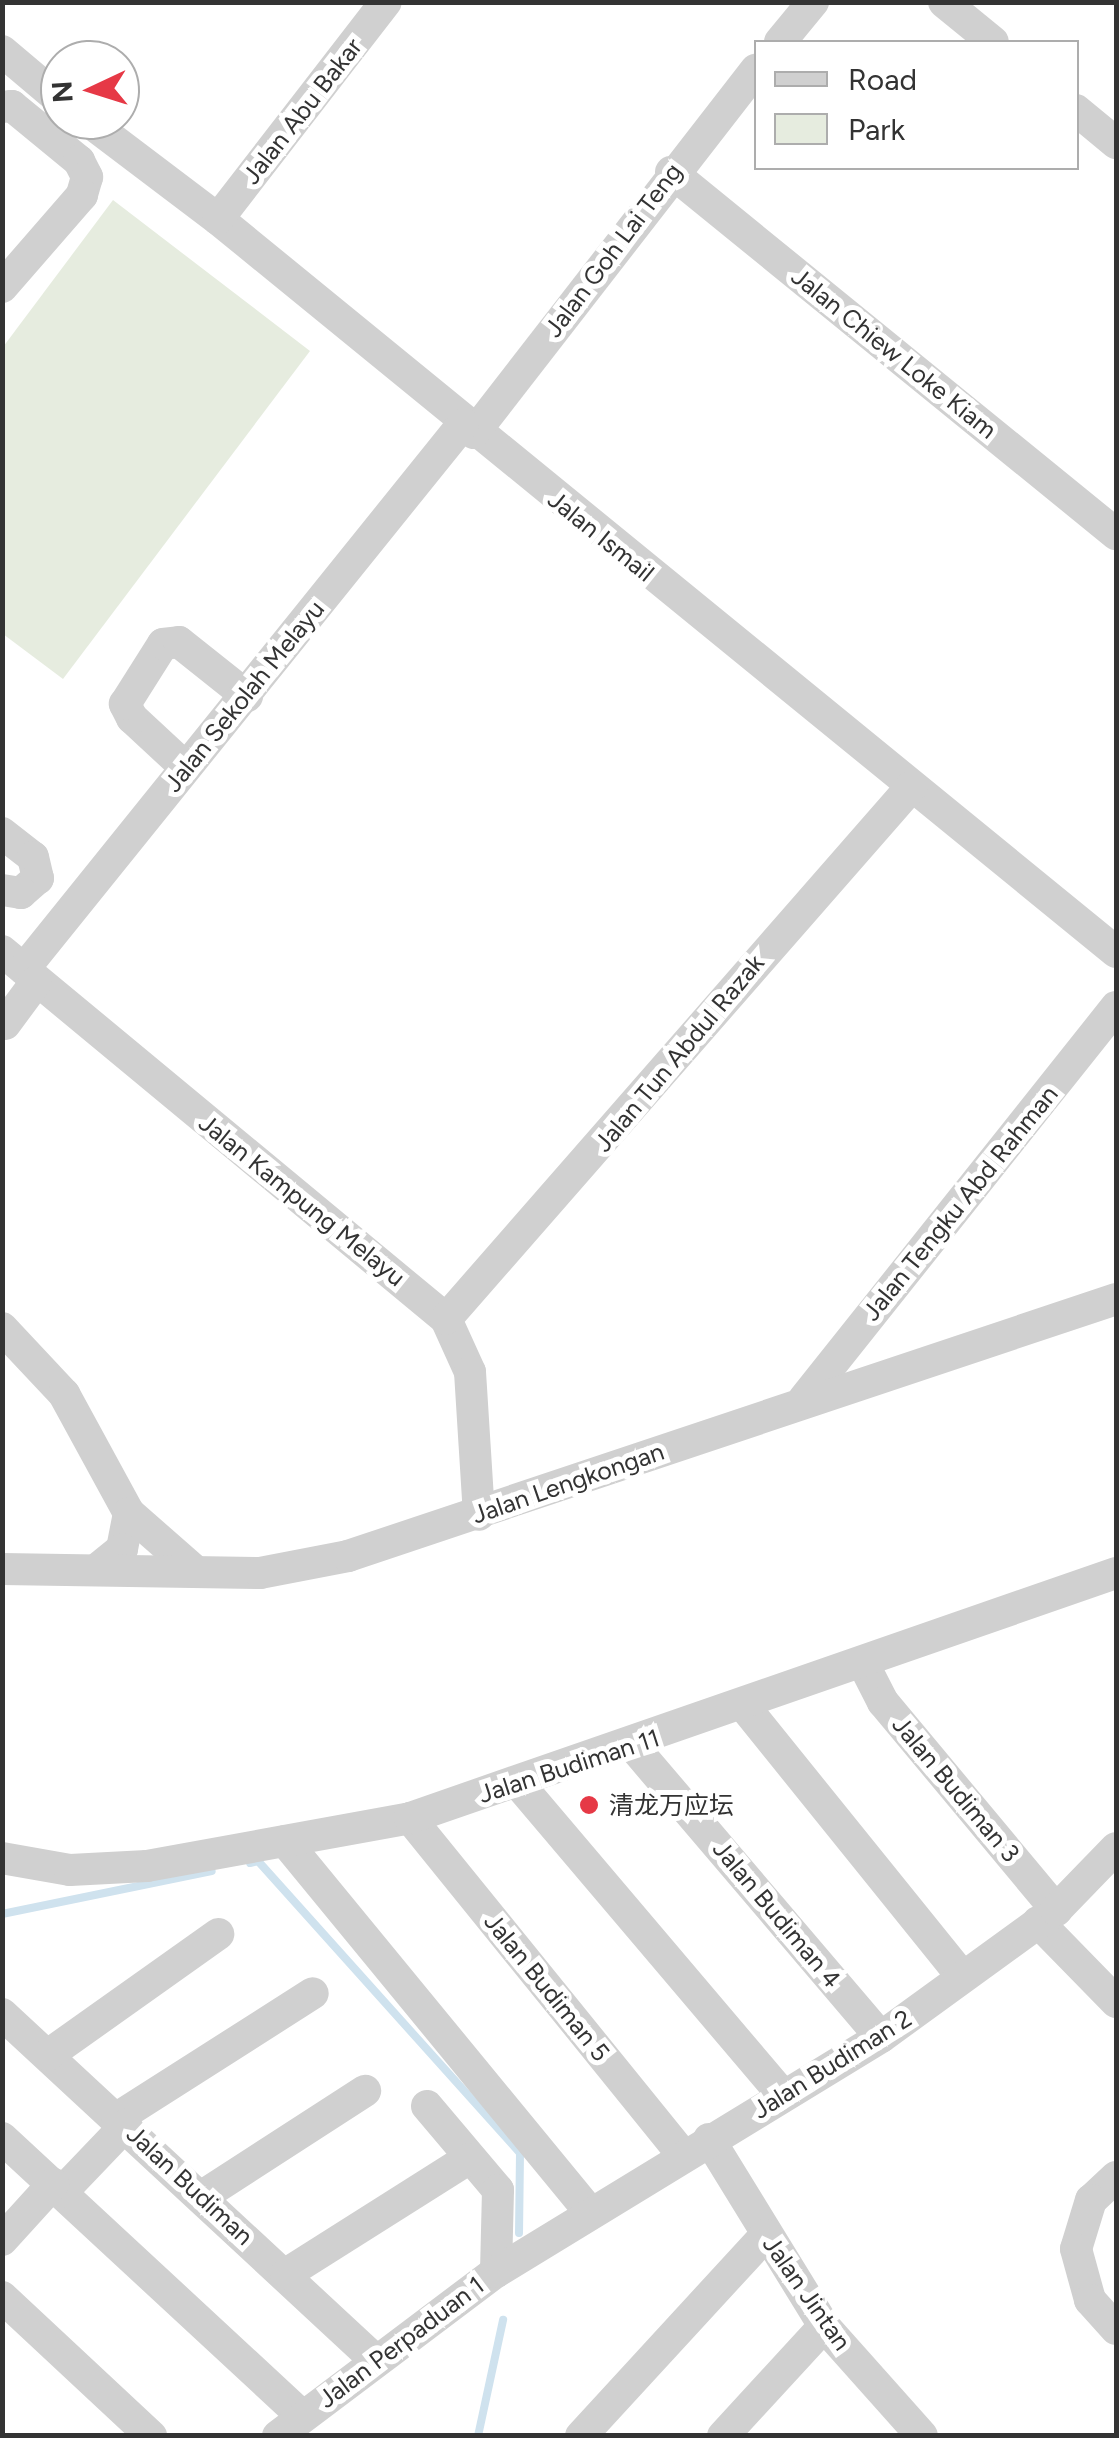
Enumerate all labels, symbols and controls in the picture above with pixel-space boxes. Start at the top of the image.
street label: Jalan Abu Bakar [236,32,368,190]
north arrow [40,40,140,140]
legend [754,40,1079,170]
text: Road [848,61,917,98]
text: N [44,80,80,104]
text: Park [848,111,905,148]
street label: Jalan Goh Lai Teng [538,157,688,343]
street label: Jalan Chiew Loke Kiam [785,261,1003,445]
street label: Jalan Ismail [542,484,660,588]
street label: Jalan Sekolah Melayu [158,594,330,798]
street label: Jalan Tun Abdul Razak [588,948,770,1158]
street label: Jalan Tengku Abd Rahman [856,1080,1064,1326]
street label: Jalan Kampung Melayu [193,1108,411,1292]
street label: Jalan Lengkongan [468,1436,668,1530]
street label: Jalan Budiman 3 [886,1710,1026,1868]
street label: Jalan Budiman 11 [475,1723,663,1809]
place label: 清龙万应坛 [609,1790,734,1820]
marker: 清龙万应坛 [578,1794,600,1816]
street label: Jalan Budiman 4 [707,1834,847,1994]
street label: Jalan Budiman 5 [478,1907,616,2067]
street label: Jalan Budiman 2 [747,2003,917,2125]
street label: Jalan Budiman [121,2119,259,2251]
street label: Jalan Jintan [757,2230,857,2356]
street label: Jalan Perpaduan 1 [312,2270,490,2414]

